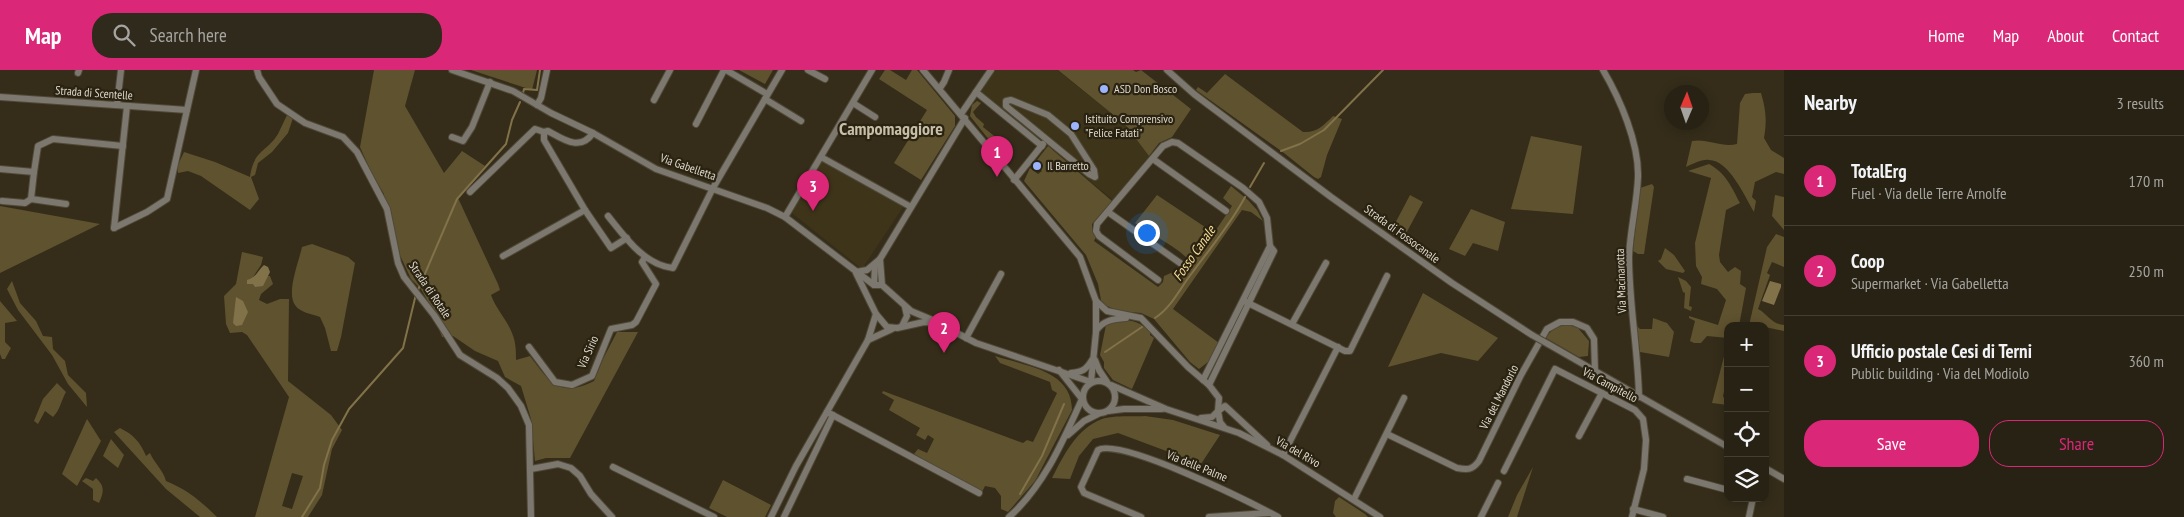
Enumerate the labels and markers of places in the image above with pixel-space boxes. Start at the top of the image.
place label: ASD Don Bosco [1114,81,1177,96]
marker: ASD Don Bosco [1098,83,1110,95]
place label: Istituito Comprensivo "Felice Fatati" [1085,111,1173,140]
marker: Istituito Comprensivo "Felice Fatati" [1069,120,1081,132]
pin: 1 [981,136,1013,177]
place label: Il Barretto [1047,158,1089,173]
marker: Il Barretto [1031,160,1043,172]
pin: 3 [797,170,829,211]
pin: 2 [928,312,960,353]

